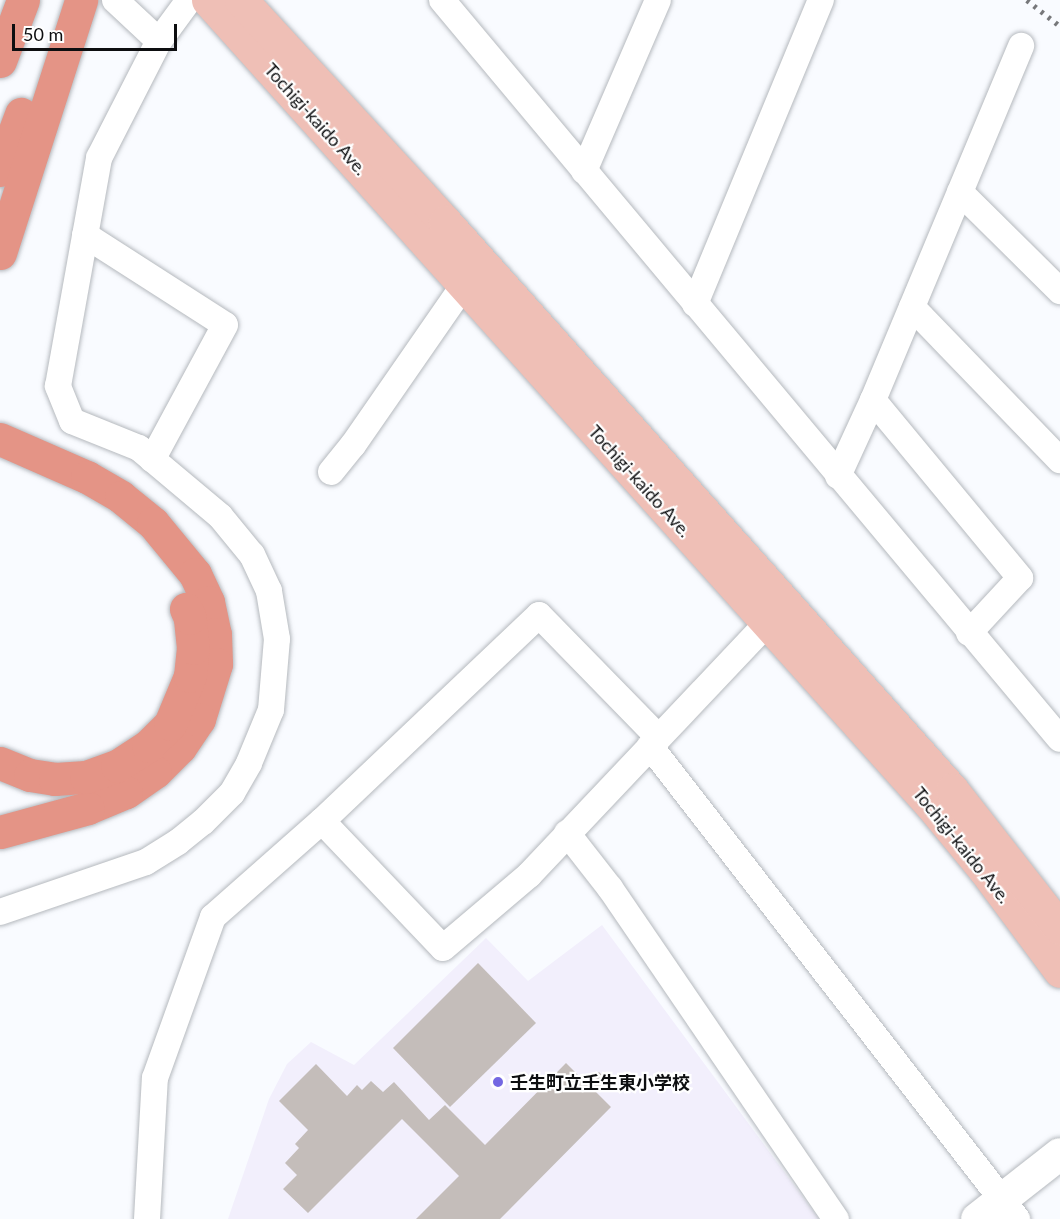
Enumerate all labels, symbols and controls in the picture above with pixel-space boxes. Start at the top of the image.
scale bar [15,12,180,50]
text: 50 m [23,23,63,45]
street label: Tochigi-kaido Ave. [260,58,372,180]
street label: Tochigi-kaido Ave. [584,420,696,542]
street label: Tochigi-kaido Ave. [908,782,1016,908]
place label: 壬生町立壬生東小学校 [510,1071,690,1093]
marker: 壬生町立壬生東小学校 [491,1075,505,1089]

